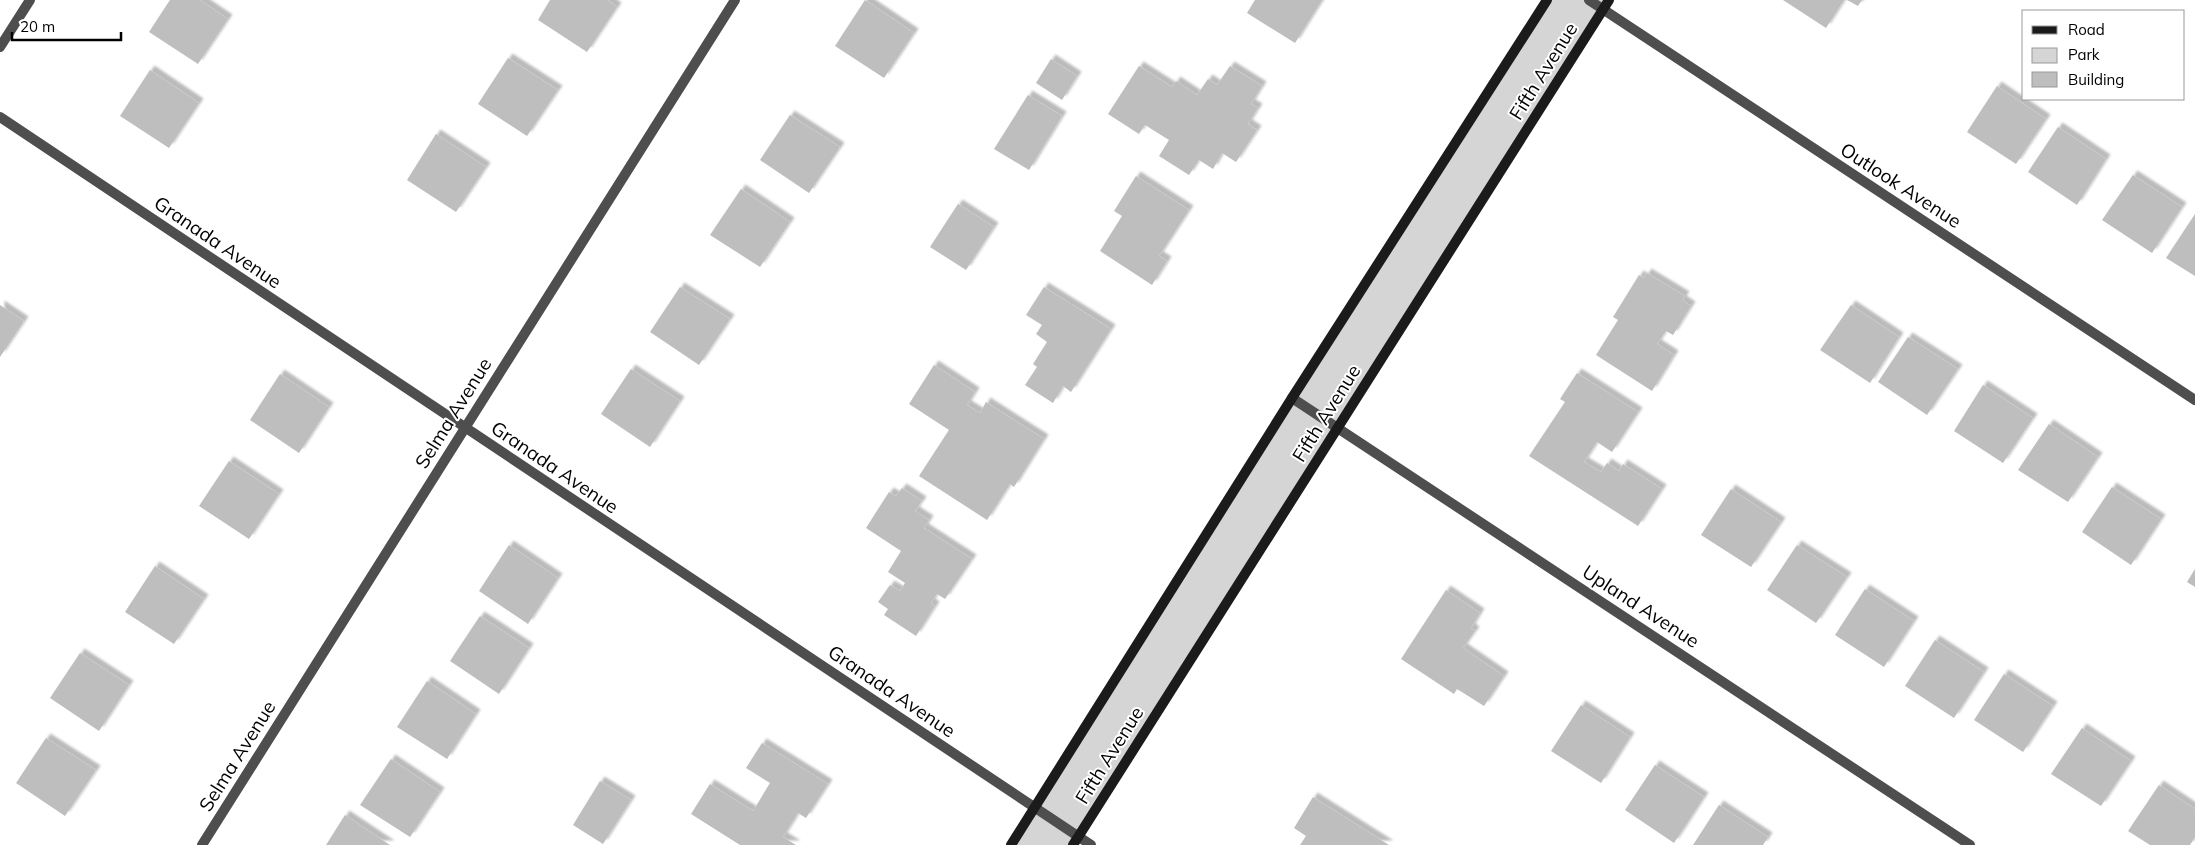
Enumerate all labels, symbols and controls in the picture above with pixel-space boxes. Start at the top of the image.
scale bar [12,10,121,42]
legend [2022,10,2185,100]
text: 20 m [20,17,55,36]
street label: Fifth Avenue [1504,18,1582,124]
text: Road [2068,20,2105,39]
text: Park [2068,45,2100,64]
text: Building [2068,70,2124,89]
street label: Outlook Avenue [1836,137,1966,233]
street label: Granada Avenue [150,191,286,293]
street label: Selma Avenue [409,353,497,473]
street label: Fifth Avenue [1287,360,1365,466]
street label: Granada Avenue [487,416,623,518]
street label: Upland Avenue [1578,559,1704,653]
street label: Granada Avenue [824,640,960,742]
street label: Selma Avenue [193,696,281,816]
street label: Fifth Avenue [1070,702,1148,808]

